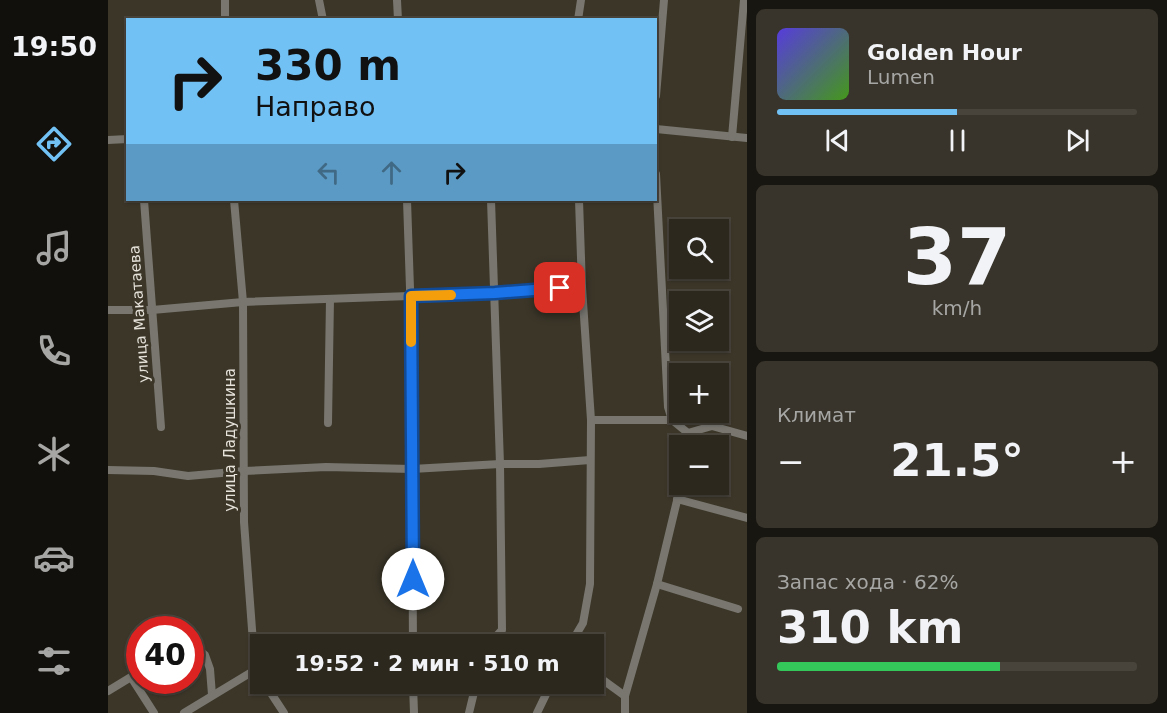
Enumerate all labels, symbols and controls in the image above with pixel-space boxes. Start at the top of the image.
text: 19:50 [11,31,97,62]
text: Golden Hour [867,40,1022,65]
text: 330 m [255,41,401,90]
icon: right [156,42,234,120]
text: Lumen [867,65,935,89]
text: Направо [255,91,376,122]
icon: directions [33,123,75,165]
icon: previous [821,124,854,157]
icon: pause [941,124,974,157]
icon: next [1061,124,1094,157]
icon: left [312,156,345,189]
icon: ahead [375,156,408,189]
icon: right [438,156,471,189]
text: 37 [903,212,1011,302]
map controls [669,219,729,495]
button: search [669,219,729,279]
icon: music [33,227,75,269]
street label: улица Макатаева [125,245,153,383]
pin [534,262,585,313]
icon: arrive [543,271,576,304]
button: layers [669,291,729,351]
text: km/h [932,296,982,320]
icon: phone [33,330,75,372]
button: + [669,363,729,423]
street label: улица Ладушкина [221,368,239,512]
text: Климат [777,403,856,427]
icon: climate [33,433,75,475]
text: 21.5° [890,434,1024,487]
button: − [669,435,729,495]
text: − [777,442,805,481]
text: + [1109,442,1137,481]
icon: car [33,537,75,579]
position arrow [381,547,445,611]
text: Запас хода · 62% [777,570,958,594]
text: 310 km [777,601,963,654]
speed limit sign: 40 [126,616,204,694]
icon: filters [33,640,75,682]
text: 19:52 · 2 мин · 510 m [294,651,560,676]

